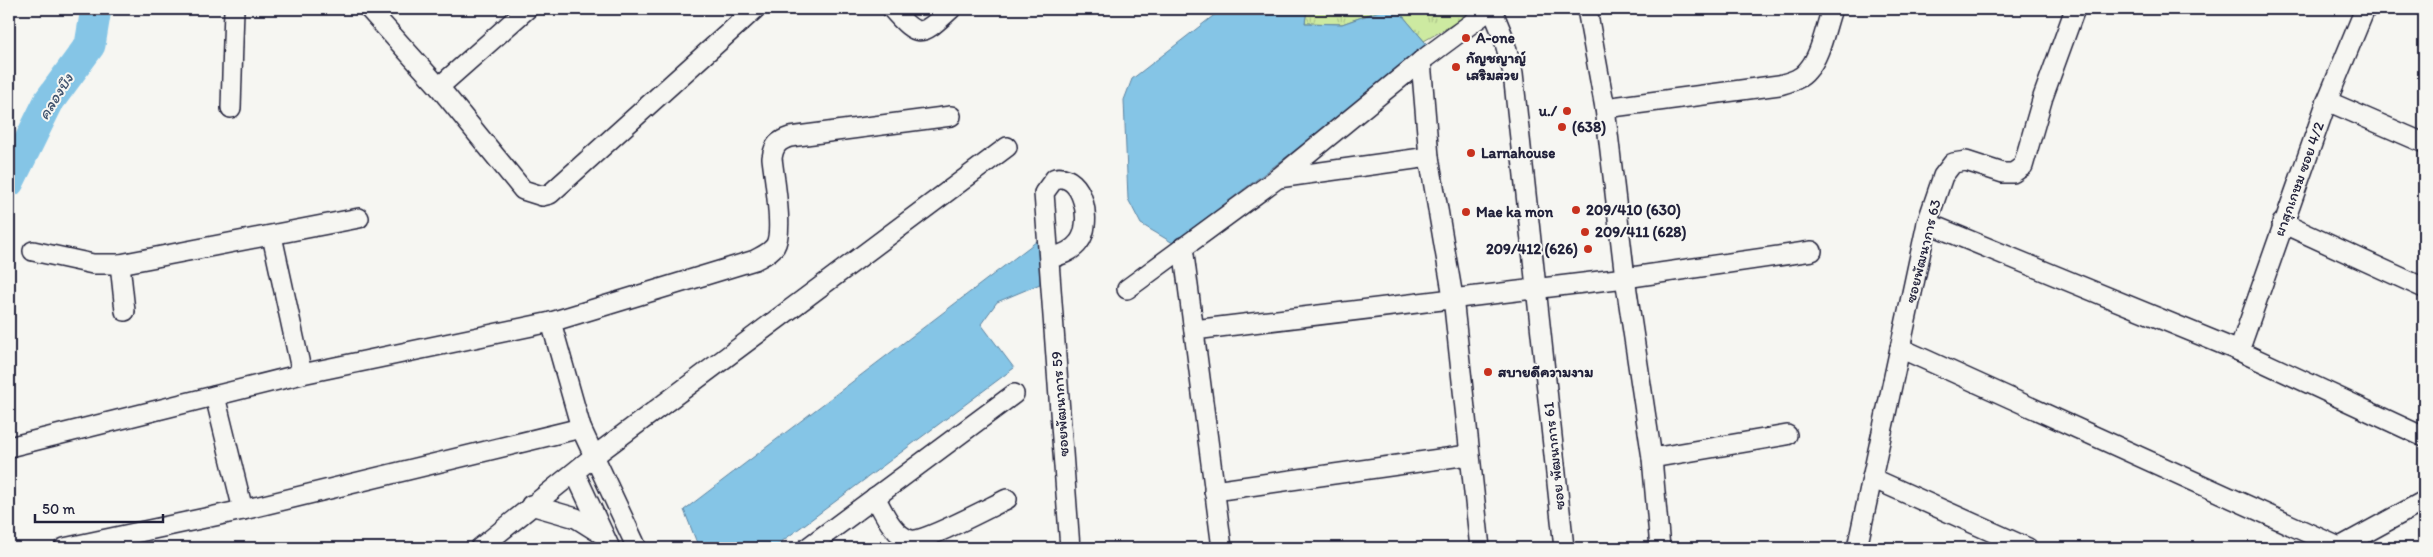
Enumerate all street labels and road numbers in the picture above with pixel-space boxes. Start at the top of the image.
street label: ผาสุกเกษม ซอย 4/2 [2270,119,2329,239]
street label: ซอยพัฒนาการ 63 [1901,197,1945,305]
street label: ซอยพัฒนาการ 59 [1047,351,1073,457]
street label: ซอย พัฒนาการ 61 [1539,401,1569,511]

